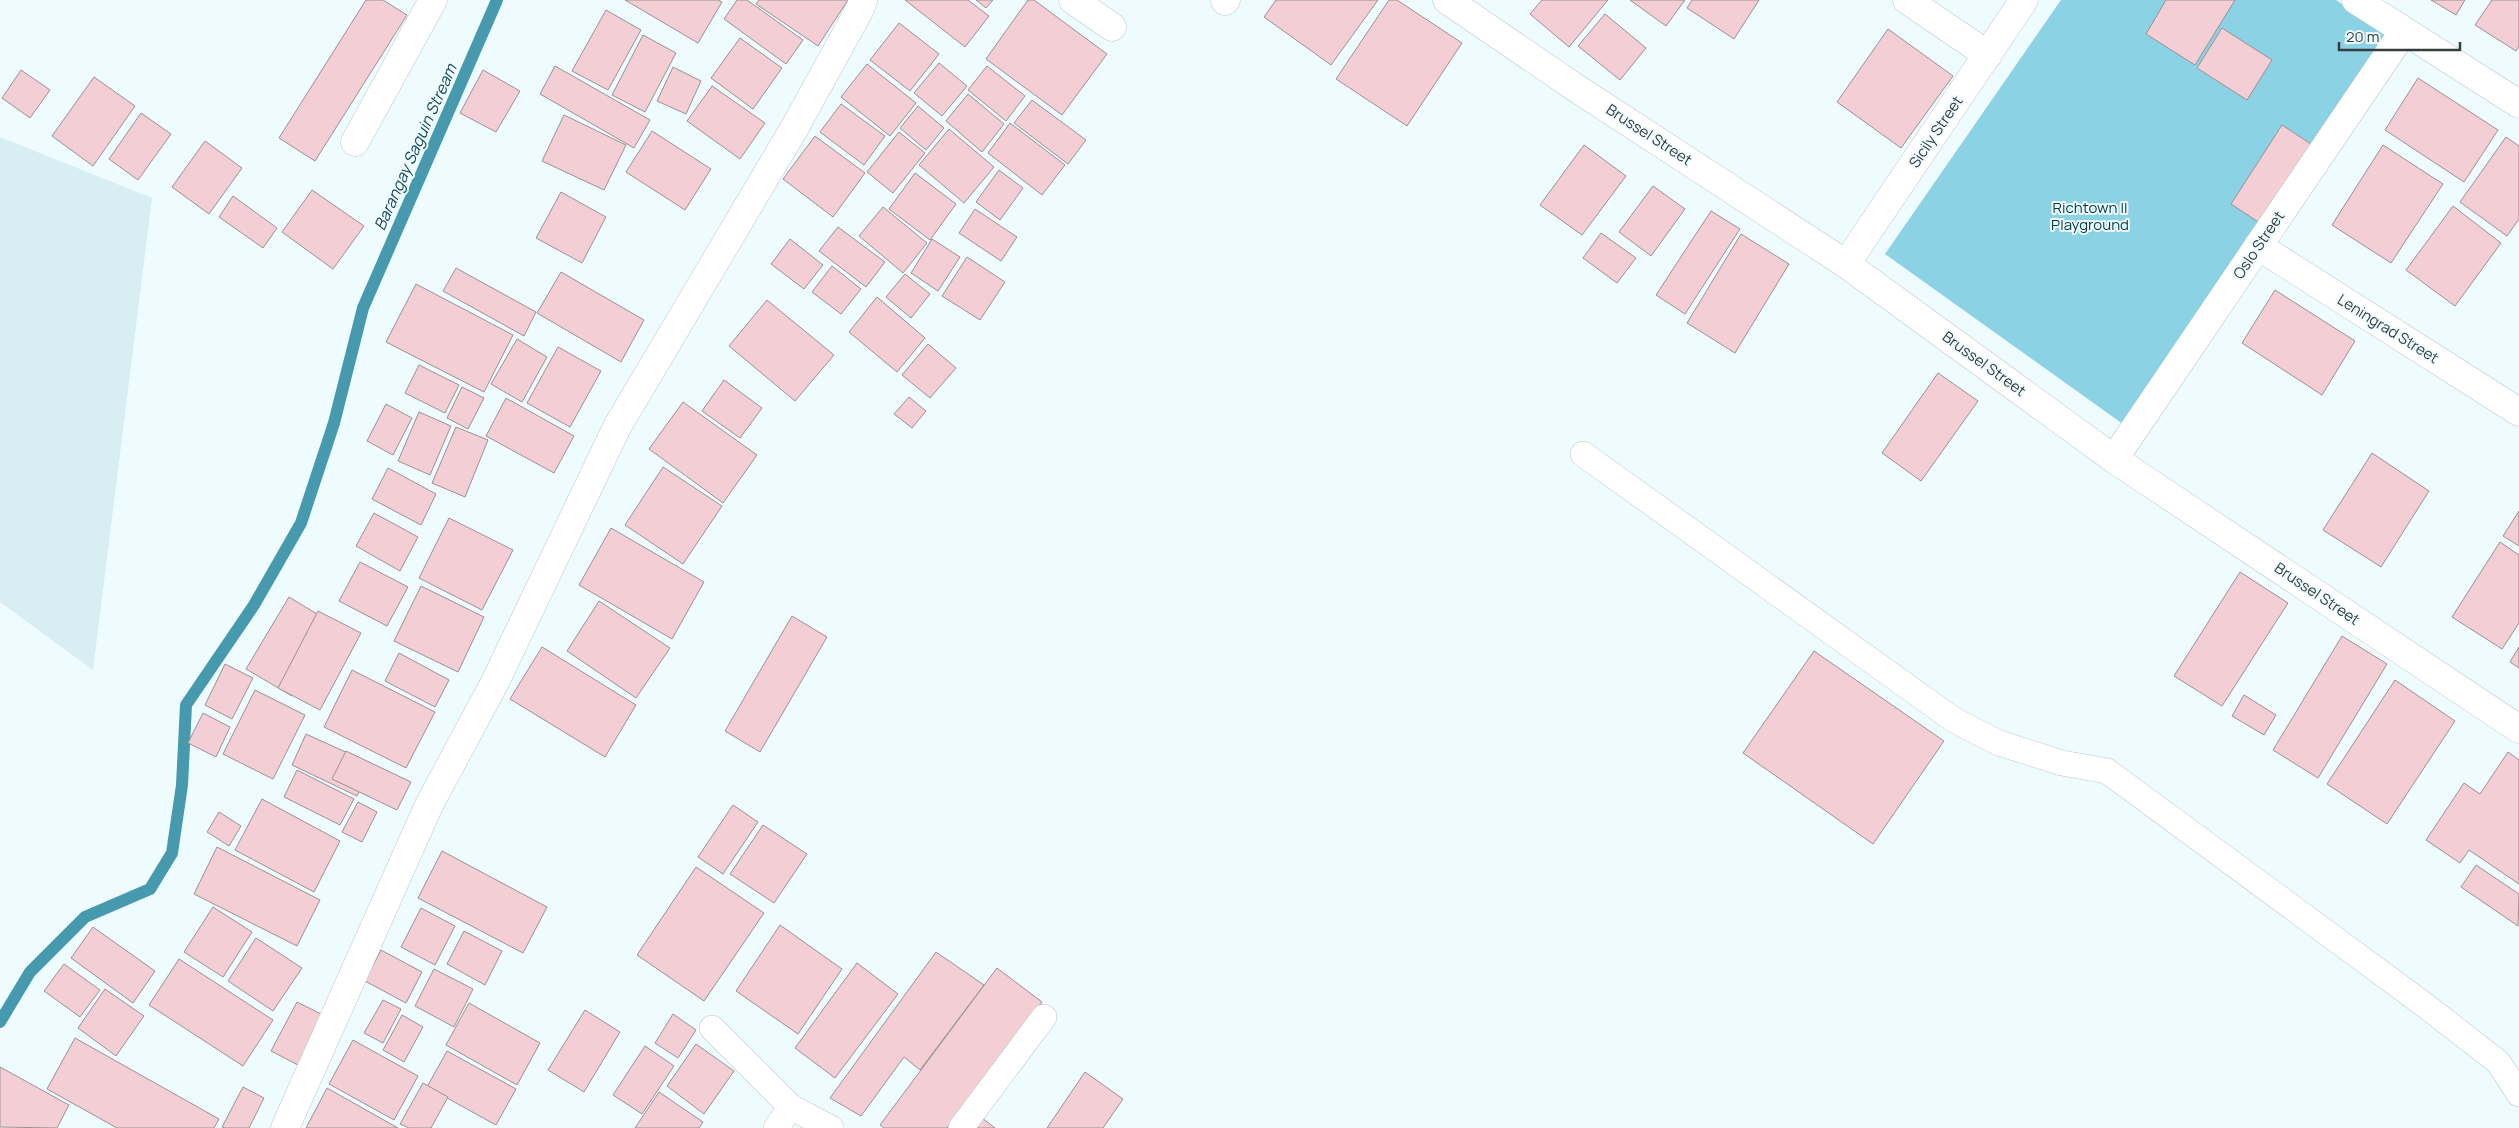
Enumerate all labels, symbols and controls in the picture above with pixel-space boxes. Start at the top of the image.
scale bar [2339,20,2460,52]
text: 20 m [2346,26,2379,47]
water label: Barangay Saguin Stream [368,59,462,234]
street label: Sicily Street [1904,92,1967,172]
street label: Brussel Street [1602,99,1696,170]
park label: Richtown II Playground [2051,197,2129,235]
street label: Oslo Street [2228,206,2289,283]
street label: Leningrad Street [2334,289,2443,368]
street label: Brussel Street [1938,326,2030,401]
street label: Brussel Street [2271,557,2364,630]

